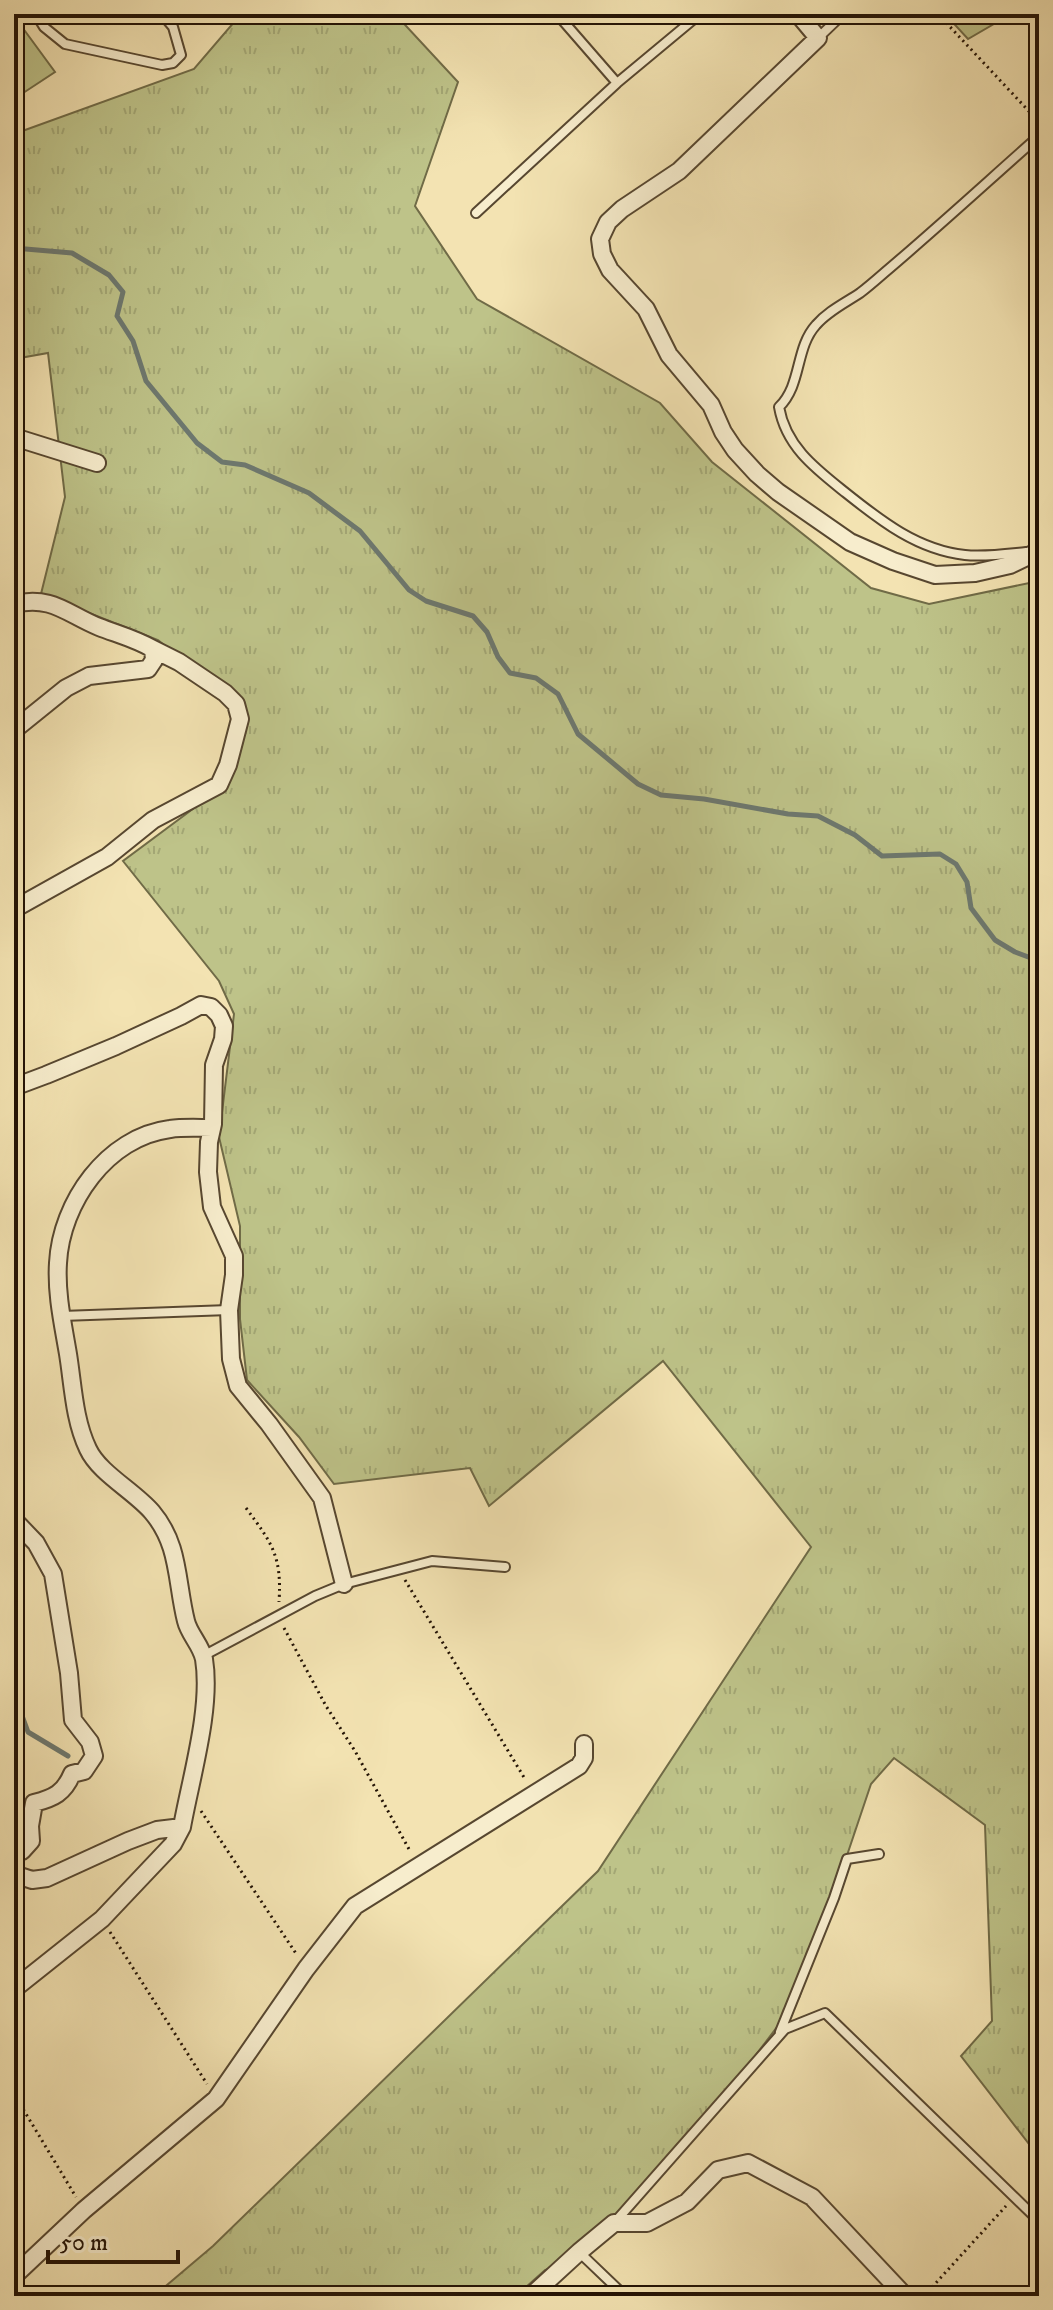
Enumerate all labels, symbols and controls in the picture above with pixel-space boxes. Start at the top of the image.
scale bar [48,2214,178,2264]
text: 50 m [60,2228,108,2258]

